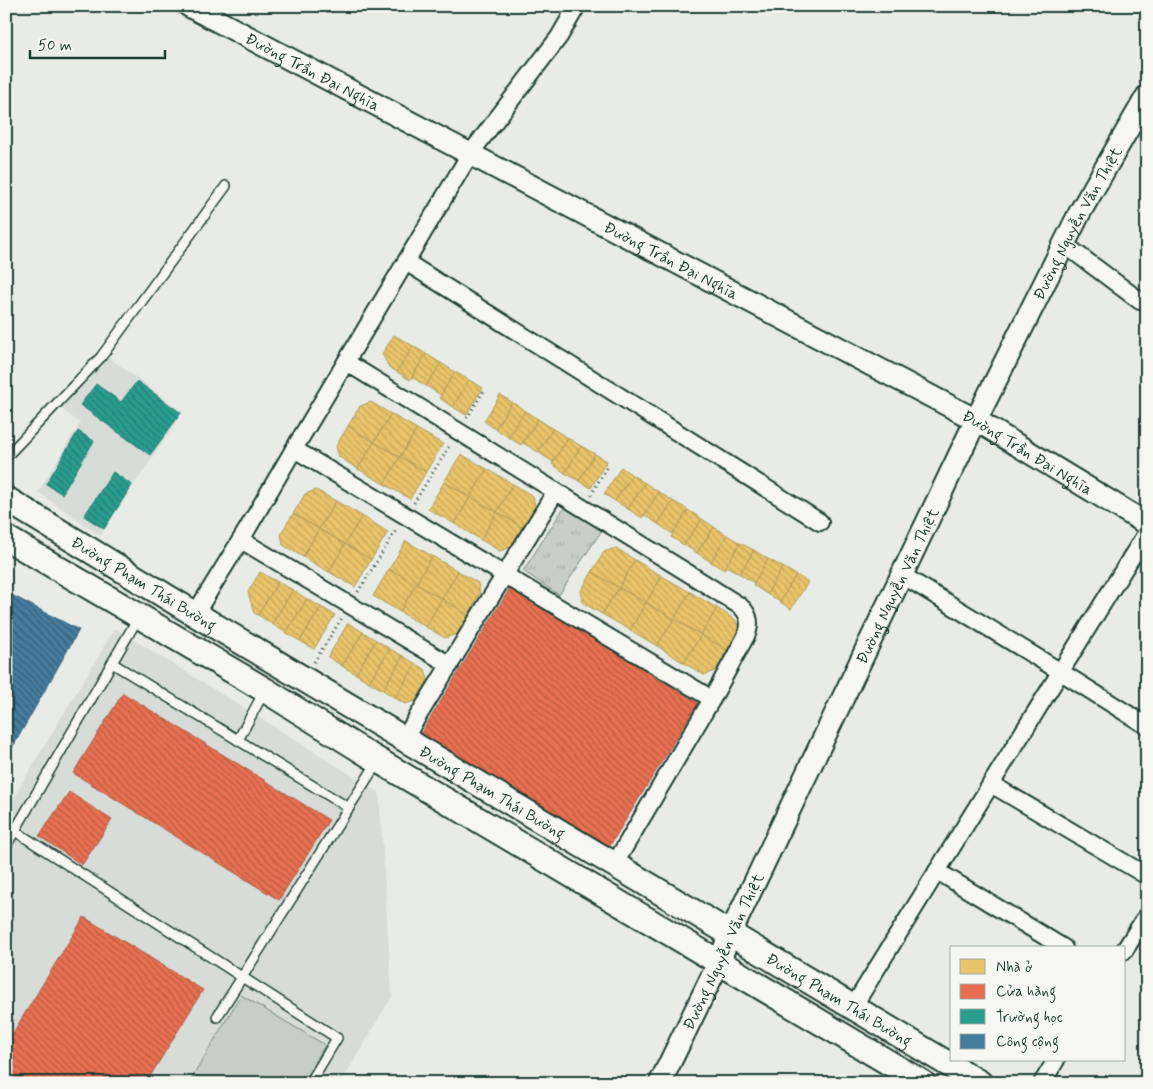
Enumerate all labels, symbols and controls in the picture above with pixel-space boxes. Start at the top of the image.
scale bar [30,28,165,60]
street label: Đường Trần Đại Nghĩa [241,29,383,116]
text: 50 m [38,36,72,56]
street label: Đường Nguyễn Văn Thiệt [1029,143,1128,304]
street label: Đường Trần Đại Nghĩa [600,217,741,305]
street label: Đường Trần Đại Nghĩa [958,406,1096,500]
street label: Đường Nguyễn Văn Thiệt [852,504,945,668]
street label: Đường Phạm Thái Bường [67,532,220,637]
street label: Đường Phạm Thái Bường [415,741,569,846]
street label: Đường Nguyễn Văn Thiệt [679,870,770,1034]
legend [950,946,1126,1062]
street label: Đường Phạm Thái Bường [762,949,916,1053]
text: Nhà ở [996,958,1033,978]
text: Cửa hàng [996,982,1056,1003]
text: Trường học [996,1008,1063,1029]
text: Công cộng [996,1032,1059,1053]

